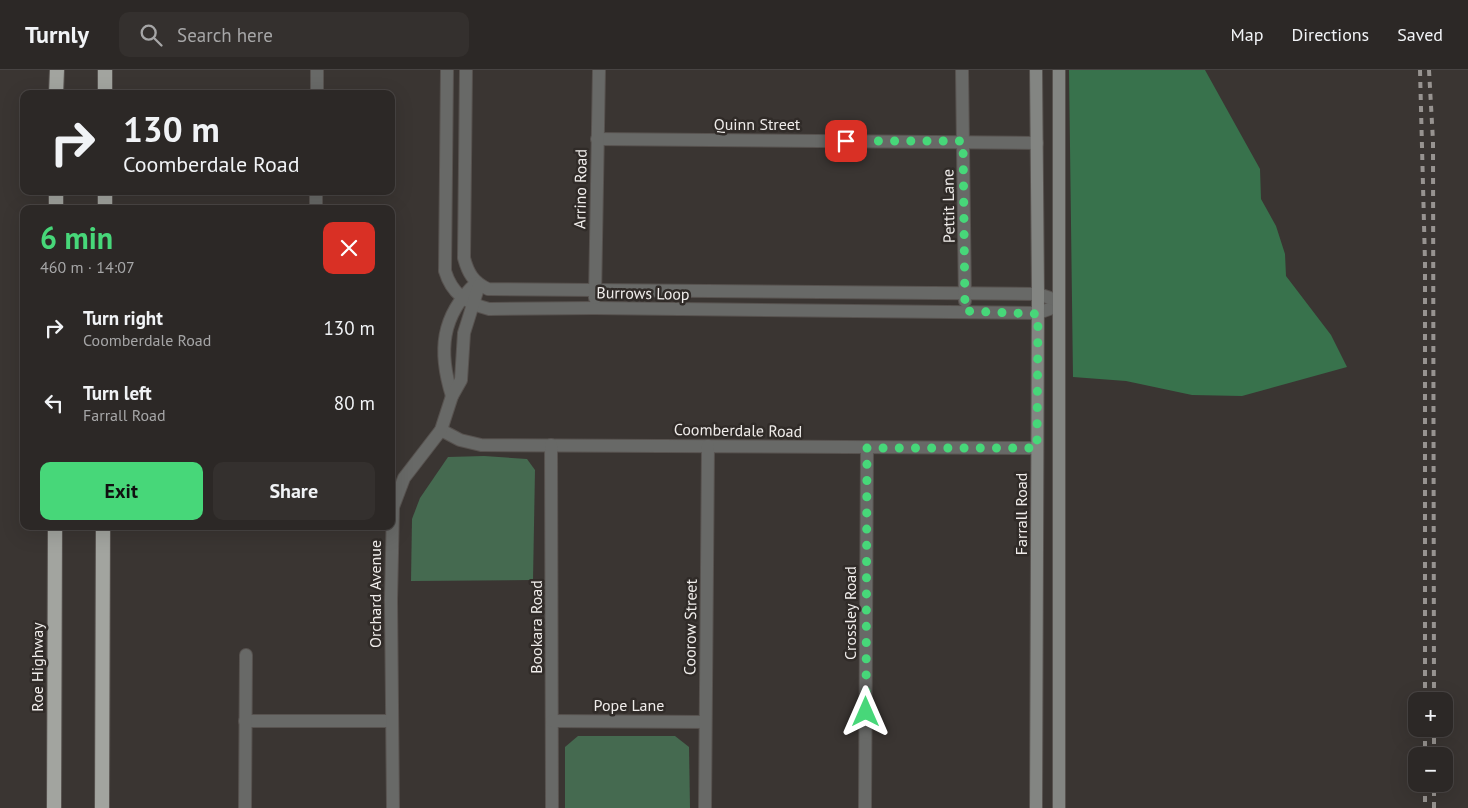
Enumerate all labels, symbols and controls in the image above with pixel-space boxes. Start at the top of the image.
search box [119,12,469,57]
text: Turnly [25,19,89,50]
icon: search [137,21,165,49]
text: Search here [177,23,273,47]
text: Map [1231,23,1263,46]
text: Directions [1291,23,1369,46]
text: Saved [1397,23,1443,46]
text: 130 m [123,106,220,152]
icon: right [40,110,105,175]
street label: Quinn Street [714,114,801,134]
pin [825,120,867,162]
icon: arrive [832,127,860,155]
street label: Arrino Road [569,149,591,229]
text: Coomberdale Road [123,150,300,178]
street label: Pettit Lane [937,169,959,243]
text: 6 min [40,218,113,257]
button: close [323,222,375,274]
text: 460 m · 14:07 [40,257,135,277]
street label: Burrows Loop [596,282,690,304]
text: Turn right [83,306,163,330]
icon: right [40,314,68,342]
text: 130 m [323,316,375,340]
text: Coomberdale Road [83,330,211,350]
text: Turn left [83,381,152,405]
icon: left [40,389,68,417]
text: 80 m [334,391,375,415]
text: Farrall Road [83,405,166,425]
street label: Coomberdale Road [674,419,802,441]
button: Exit [40,462,203,520]
button: Share [213,462,375,520]
street label: Farrall Road [1011,473,1031,555]
street label: Orchard Avenue [365,540,385,648]
street label: Crossley Road [840,566,860,660]
street label: Coorow Street [679,578,701,675]
street label: Bookara Road [526,580,546,674]
street label: Roe Highway [27,622,47,712]
position arrow [839,685,891,737]
map controls [1408,692,1453,792]
button: + [1408,692,1453,737]
street label: Pope Lane [594,695,664,715]
button: − [1408,747,1453,792]

